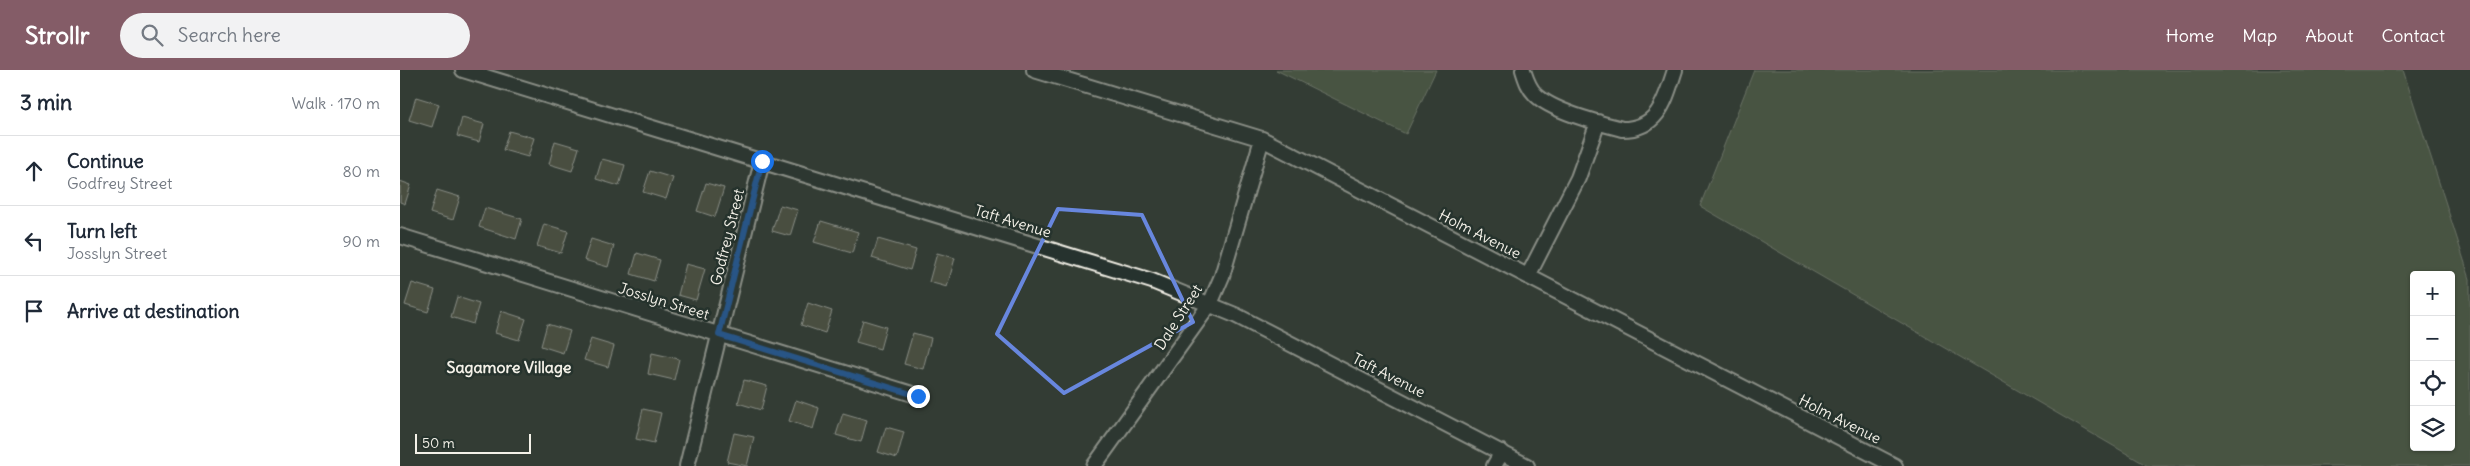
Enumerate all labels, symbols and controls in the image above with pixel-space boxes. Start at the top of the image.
search box [120,13,470,58]
text: Strollr [25,20,90,50]
icon: search [138,21,166,49]
text: Search here [178,23,281,47]
text: Home [2166,24,2214,47]
text: Map [2242,24,2277,47]
text: About [2305,24,2353,47]
text: Contact [2381,24,2445,47]
text: 3 min [20,89,72,116]
text: Walk · 170 m [291,93,380,113]
text: Continue [67,149,144,173]
route start [751,150,774,173]
icon: ahead [20,157,48,185]
text: 80 m [342,161,380,181]
text: Godfrey Street [67,173,172,193]
street label: Godfrey Street [706,187,748,287]
street label: Taft Avenue [972,200,1054,242]
street label: Holm Avenue [1436,205,1524,263]
text: Turn left [67,219,137,243]
icon: left [20,227,48,255]
text: 90 m [342,231,380,251]
text: Josslyn Street [67,243,167,263]
map controls [2410,271,2455,451]
button: + [2410,271,2455,316]
street label: Josslyn Street [616,278,712,324]
street label: Dale Street [1150,281,1206,353]
icon: arrive [20,297,48,325]
text: Arrive at destination [67,299,240,323]
button: − [2410,316,2455,361]
street label: Taft Avenue [1349,349,1429,401]
district label: Sagamore Village [447,357,572,378]
button: locate [2410,361,2455,406]
route end [907,385,930,408]
street label: Holm Avenue [1796,390,1884,448]
button: layers [2410,406,2455,451]
scale bar [415,431,531,454]
text: 50 m [422,434,455,452]

